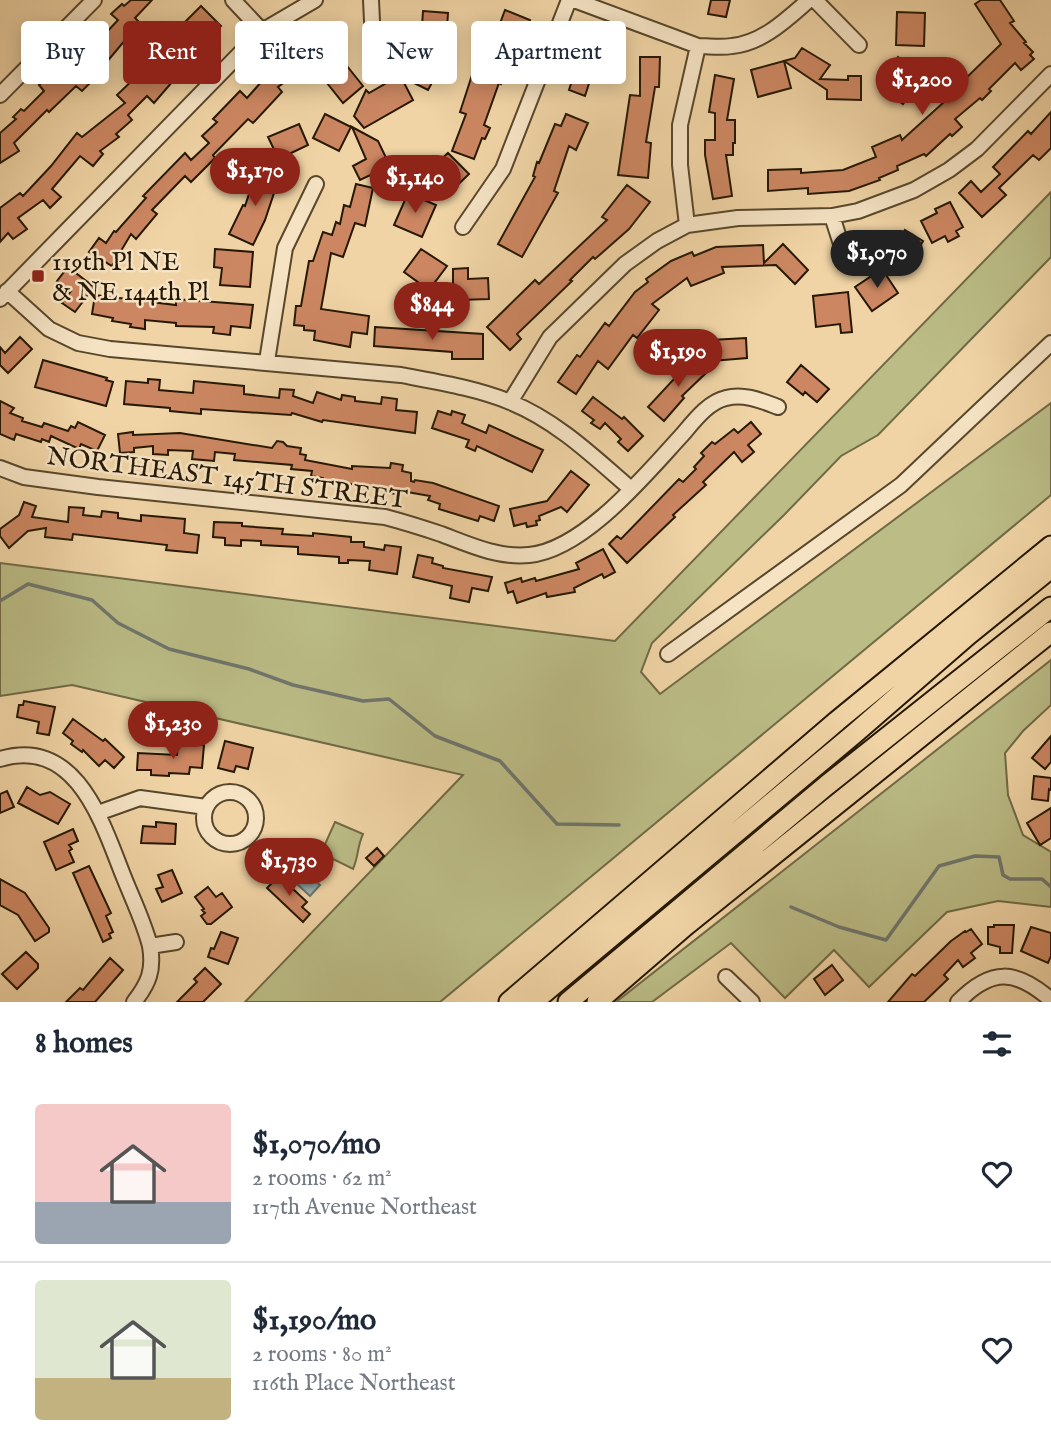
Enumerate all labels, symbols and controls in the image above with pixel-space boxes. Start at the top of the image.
chip: Buy [21,21,109,84]
chip: Rent [123,21,221,84]
chip: Filters [235,21,348,84]
chip: New [362,21,457,84]
chip: Apartment [471,21,626,84]
pin: $1,200 [865,58,979,117]
text: $1,200 [892,65,952,94]
pin: $1,170 [198,148,312,208]
text: $1,170 [226,156,284,185]
pin: $1,140 [358,156,472,215]
text: $1,140 [386,163,444,192]
pin: $1,070 [820,230,934,290]
text: $1,070 [847,238,907,267]
place label: 119th Pl NE & NE 144th Pl [52,246,210,309]
marker: 119th Pl NE & NE 144th Pl [30,268,46,284]
pin: $844 [391,282,473,342]
text: $844 [410,290,454,319]
pin: $1,190 [621,330,735,389]
text: $1,190 [649,337,707,366]
street label: NORTHEAST 145TH STREET [45,440,409,517]
pin: $1,230 [116,702,230,761]
text: $1,230 [144,709,202,738]
pin: $1,730 [232,838,346,898]
text: $1,730 [261,846,317,875]
text: 8 homes [35,1025,133,1063]
icon: filters [978,1025,1016,1063]
text: $1,070/mo [252,1126,381,1164]
icon: home [91,1132,175,1216]
icon: heart [978,1155,1016,1193]
text: 2 rooms · 62 m² [252,1164,392,1193]
text: 117th Avenue Northeast [252,1193,477,1222]
text: $1,190/mo [252,1302,376,1340]
icon: home [91,1308,175,1392]
icon: heart [978,1331,1016,1369]
text: 2 rooms · 80 m² [252,1340,392,1369]
text: 116th Place Northeast [252,1369,456,1398]

